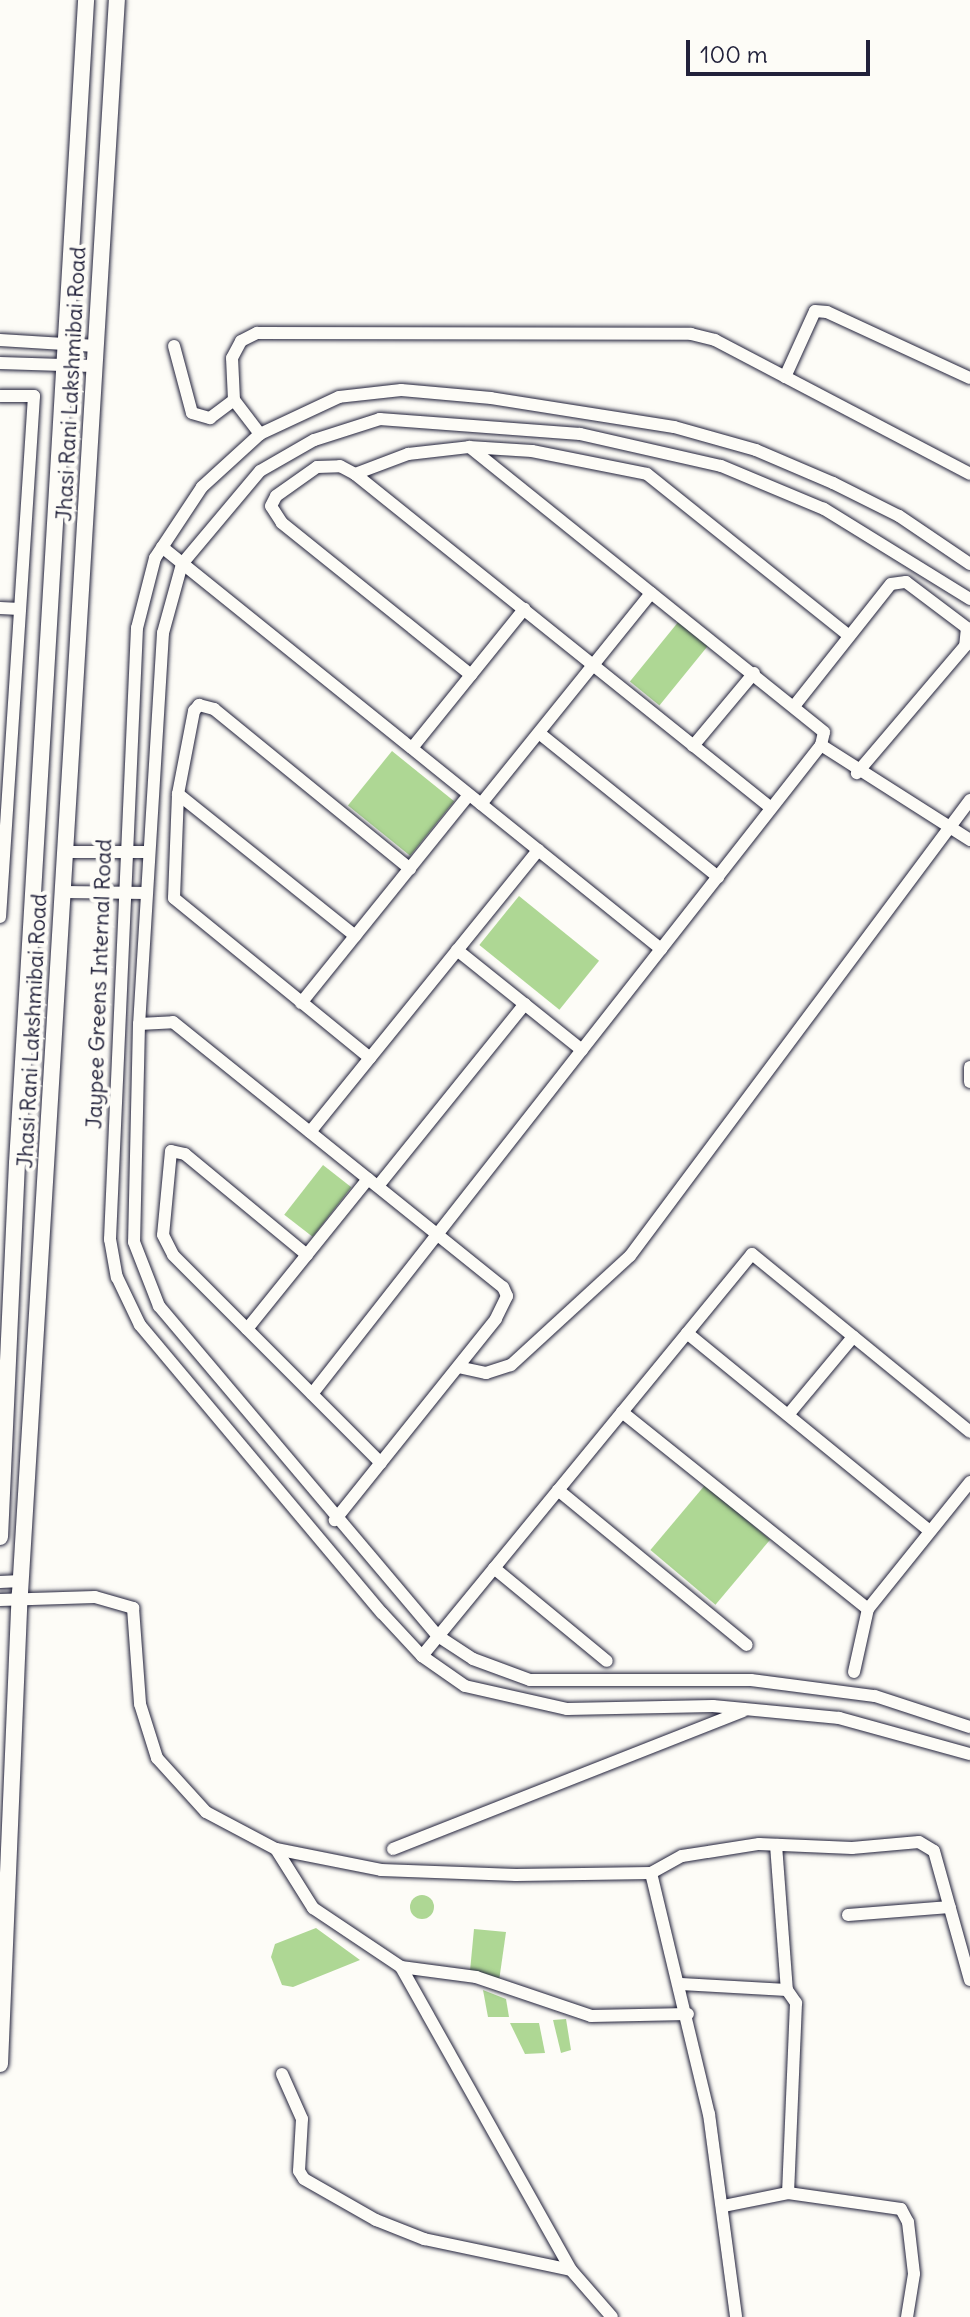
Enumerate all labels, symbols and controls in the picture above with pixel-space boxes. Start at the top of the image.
scale bar [690,24,874,74]
text: 100 m [700,39,768,69]
street label: Jhasi Rani Lakshmibai Road [51,246,91,522]
street label: Jaypee Greens Internal Road [81,838,117,1130]
street label: Jhasi Rani Lakshmibai Road [12,893,52,1169]

